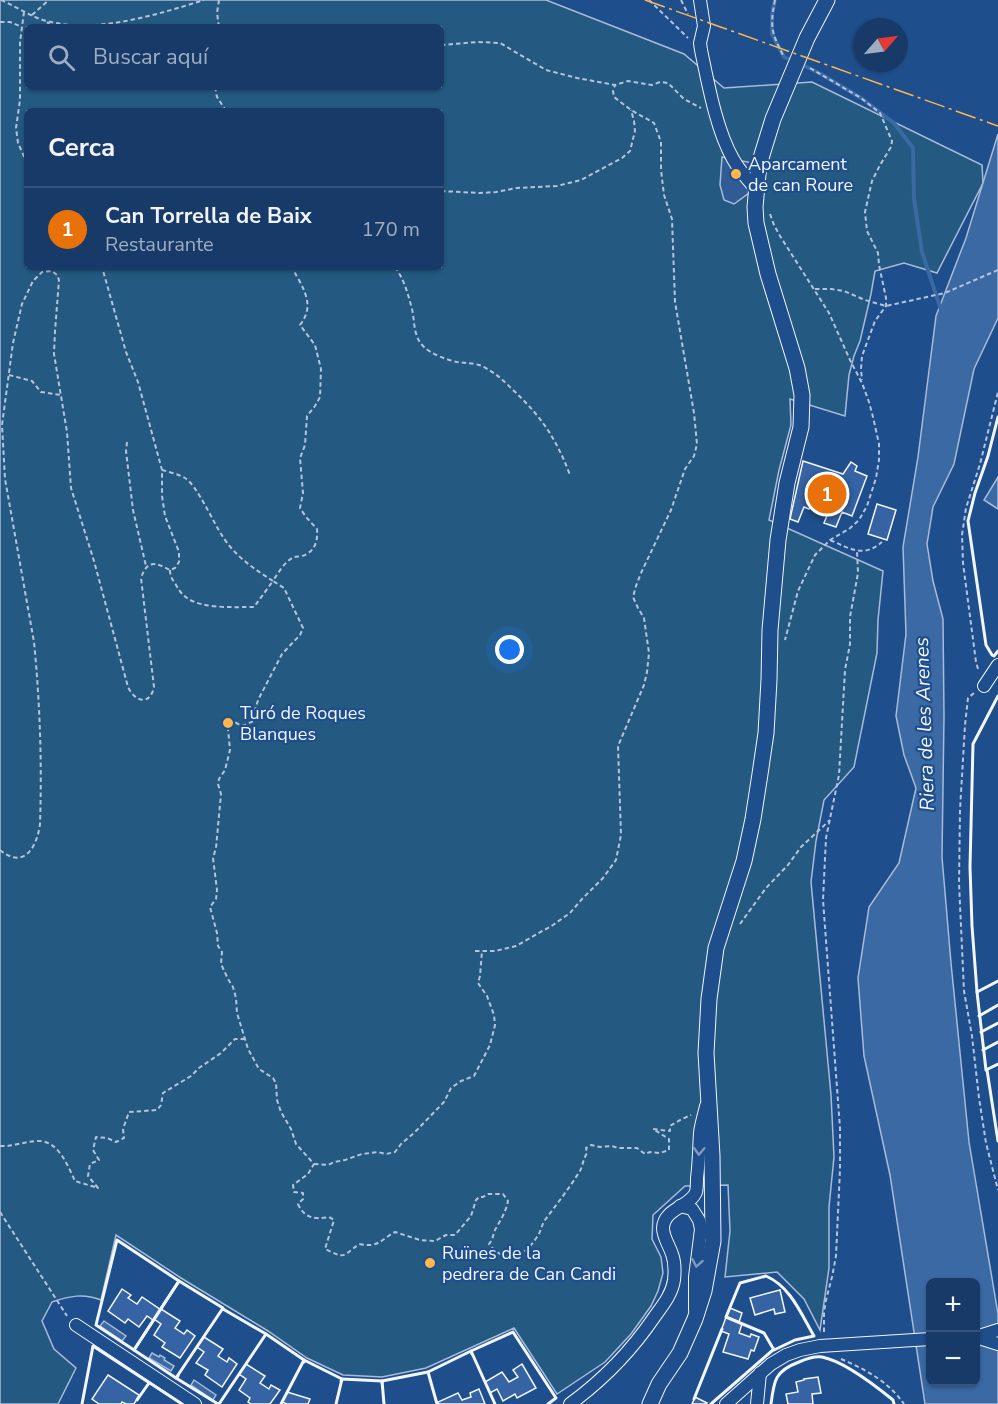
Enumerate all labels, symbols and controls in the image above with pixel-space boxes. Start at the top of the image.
north arrow [854,18,908,72]
search box [24,24,444,90]
icon: search [45,41,78,74]
text: Buscar aquí [93,42,208,72]
text: Cerca [48,130,115,165]
place label: Aparcament de can Roure [748,152,853,197]
marker: Aparcament de can Roure [729,167,743,181]
text: Can Torrella de Baix [105,201,312,231]
text: 1 [62,216,74,243]
text: 170 m [362,216,420,243]
text: Restaurante [105,231,214,258]
pin: 1 [808,472,846,516]
your location [495,635,524,664]
water label: Riera de les Arenes [908,637,941,811]
place label: Turó de Roques Blanques [240,701,366,746]
marker: Turó de Roques Blanques [221,716,235,730]
one-way arrow [693,1147,706,1156]
place label: Ruïnes de la pedrera de Can Candi [442,1241,616,1286]
marker: Ruïnes de la pedrera de Can Candi [423,1256,437,1270]
one-way arrow [691,1257,704,1267]
map controls [926,1278,980,1386]
button: + [926,1278,980,1332]
button: − [926,1332,980,1386]

